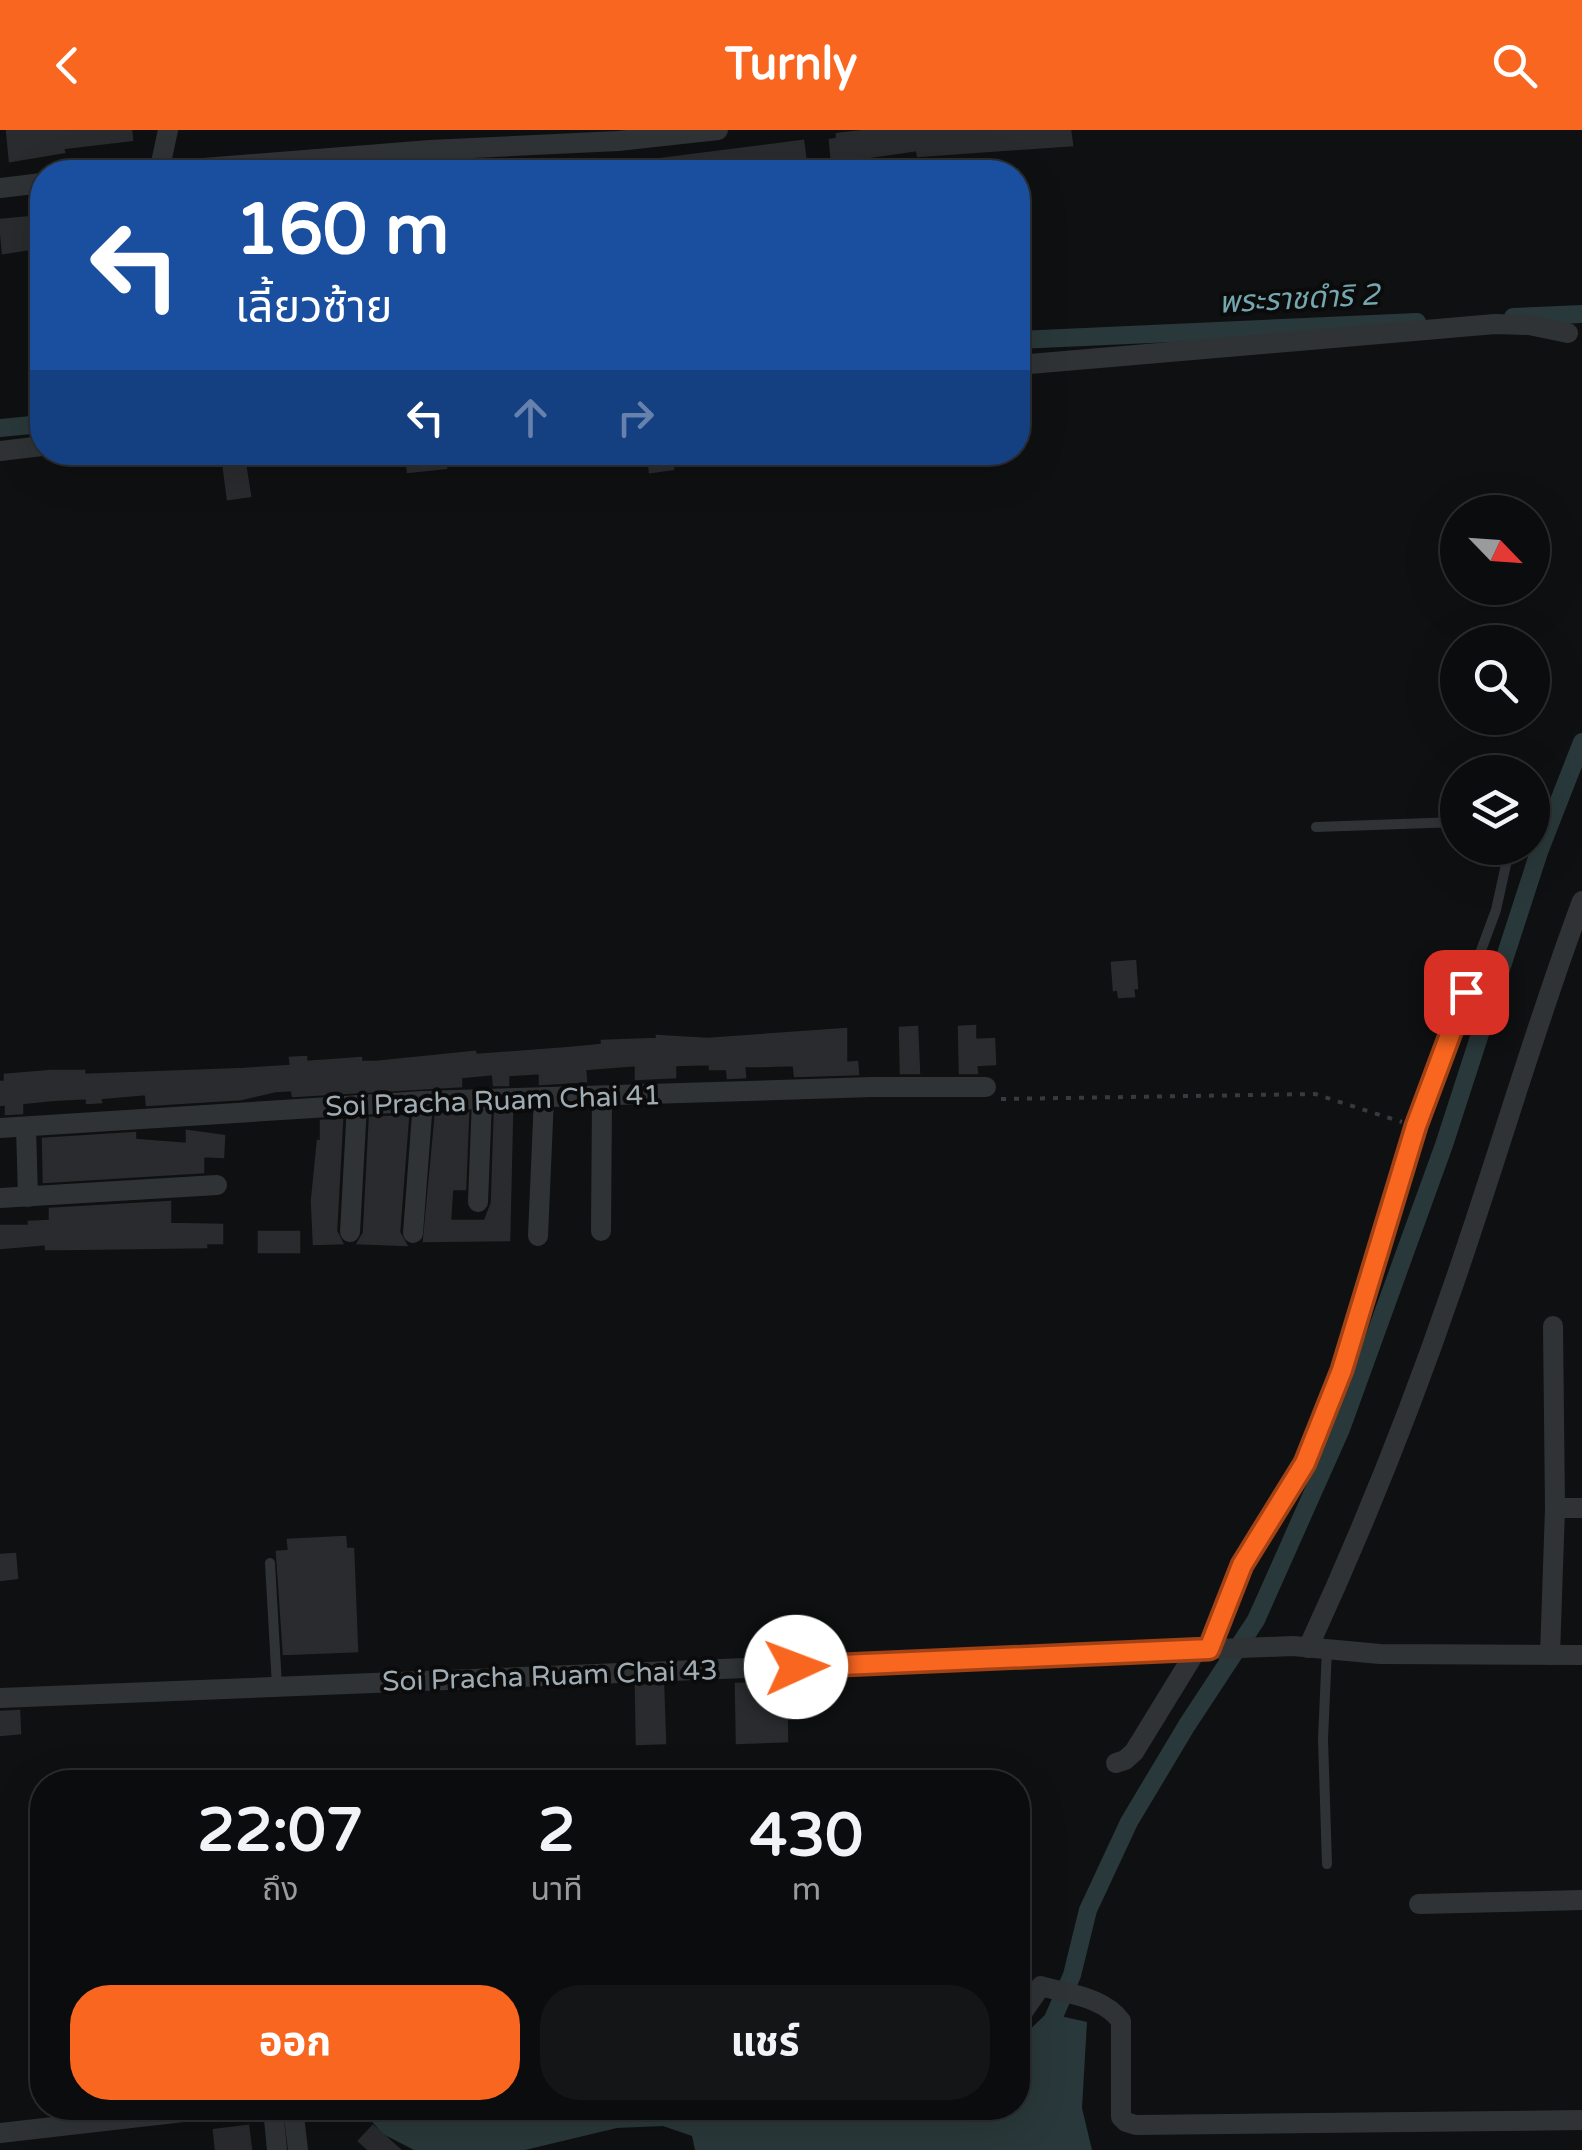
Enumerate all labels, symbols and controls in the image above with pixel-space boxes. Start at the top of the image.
icon: back [40,38,95,93]
text: Turnly [725,38,857,92]
icon: search [1487,38,1542,93]
text: 160 m [235,189,449,273]
icon: left [70,200,200,330]
water label: พระราชดำริ 2 [1218,276,1382,322]
text: เลี้ยวซ้าย [235,281,392,335]
icon: left [398,390,453,445]
icon: ahead [503,390,558,445]
icon: right [608,390,663,445]
north arrow [1440,495,1550,605]
map controls [1440,495,1550,865]
button: search [1440,625,1550,735]
button: layers [1440,755,1550,865]
pin [1424,950,1509,1035]
icon: arrive [1439,965,1494,1020]
street label: Soi Pracha Ruam Chai 41 [325,1078,661,1124]
position arrow [744,1615,848,1719]
street label: Soi Pracha Ruam Chai 43 [382,1653,718,1699]
text: 22:07 [197,1795,363,1867]
text: 2 [538,1795,575,1867]
text: 430 [750,1800,863,1872]
text: ถึง [262,1871,299,1909]
text: นาที [531,1871,583,1909]
text: m [792,1871,821,1909]
button: ออก [70,1985,520,2100]
button: แชร์ [540,1985,990,2100]

